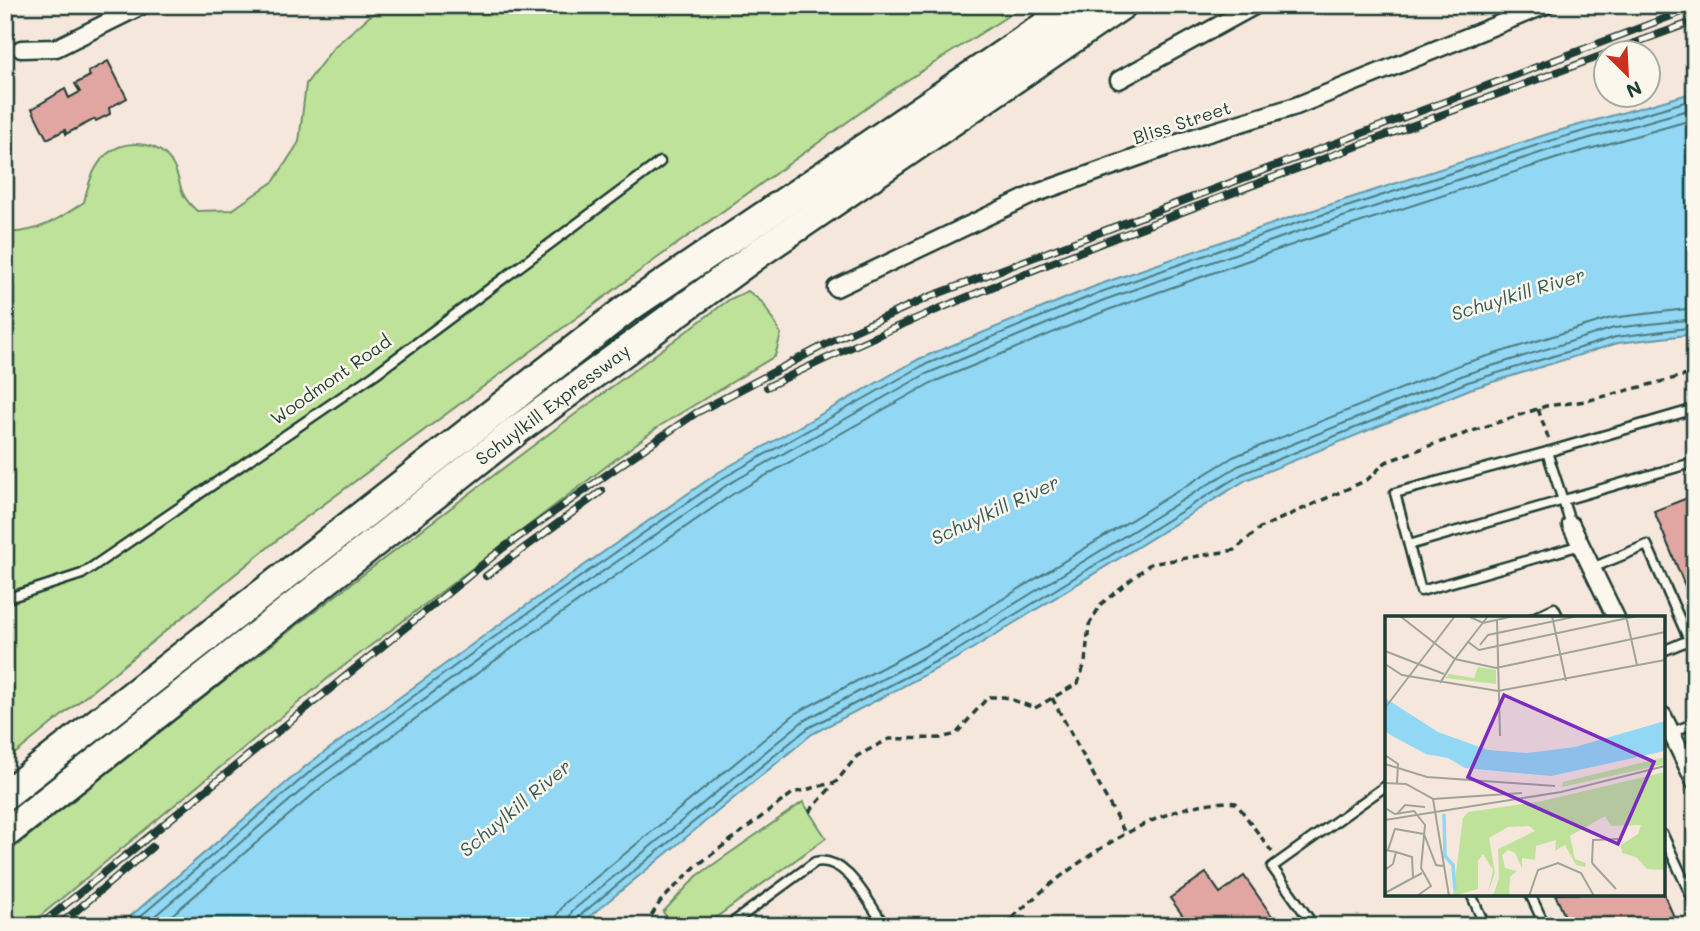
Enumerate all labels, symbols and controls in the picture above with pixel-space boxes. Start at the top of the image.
north arrow [1592,38,1662,108]
text: N [1622,76,1646,104]
street label: Bliss Street [1130,95,1234,149]
water label: Schuylkill River [1448,261,1588,326]
street label: Woodmont Road [265,329,396,430]
street label: Schuylkill Expressway [470,338,634,470]
water label: Schuylkill River [927,469,1063,550]
inset map [1385,616,1665,896]
water label: Schuylkill River [454,754,576,862]

